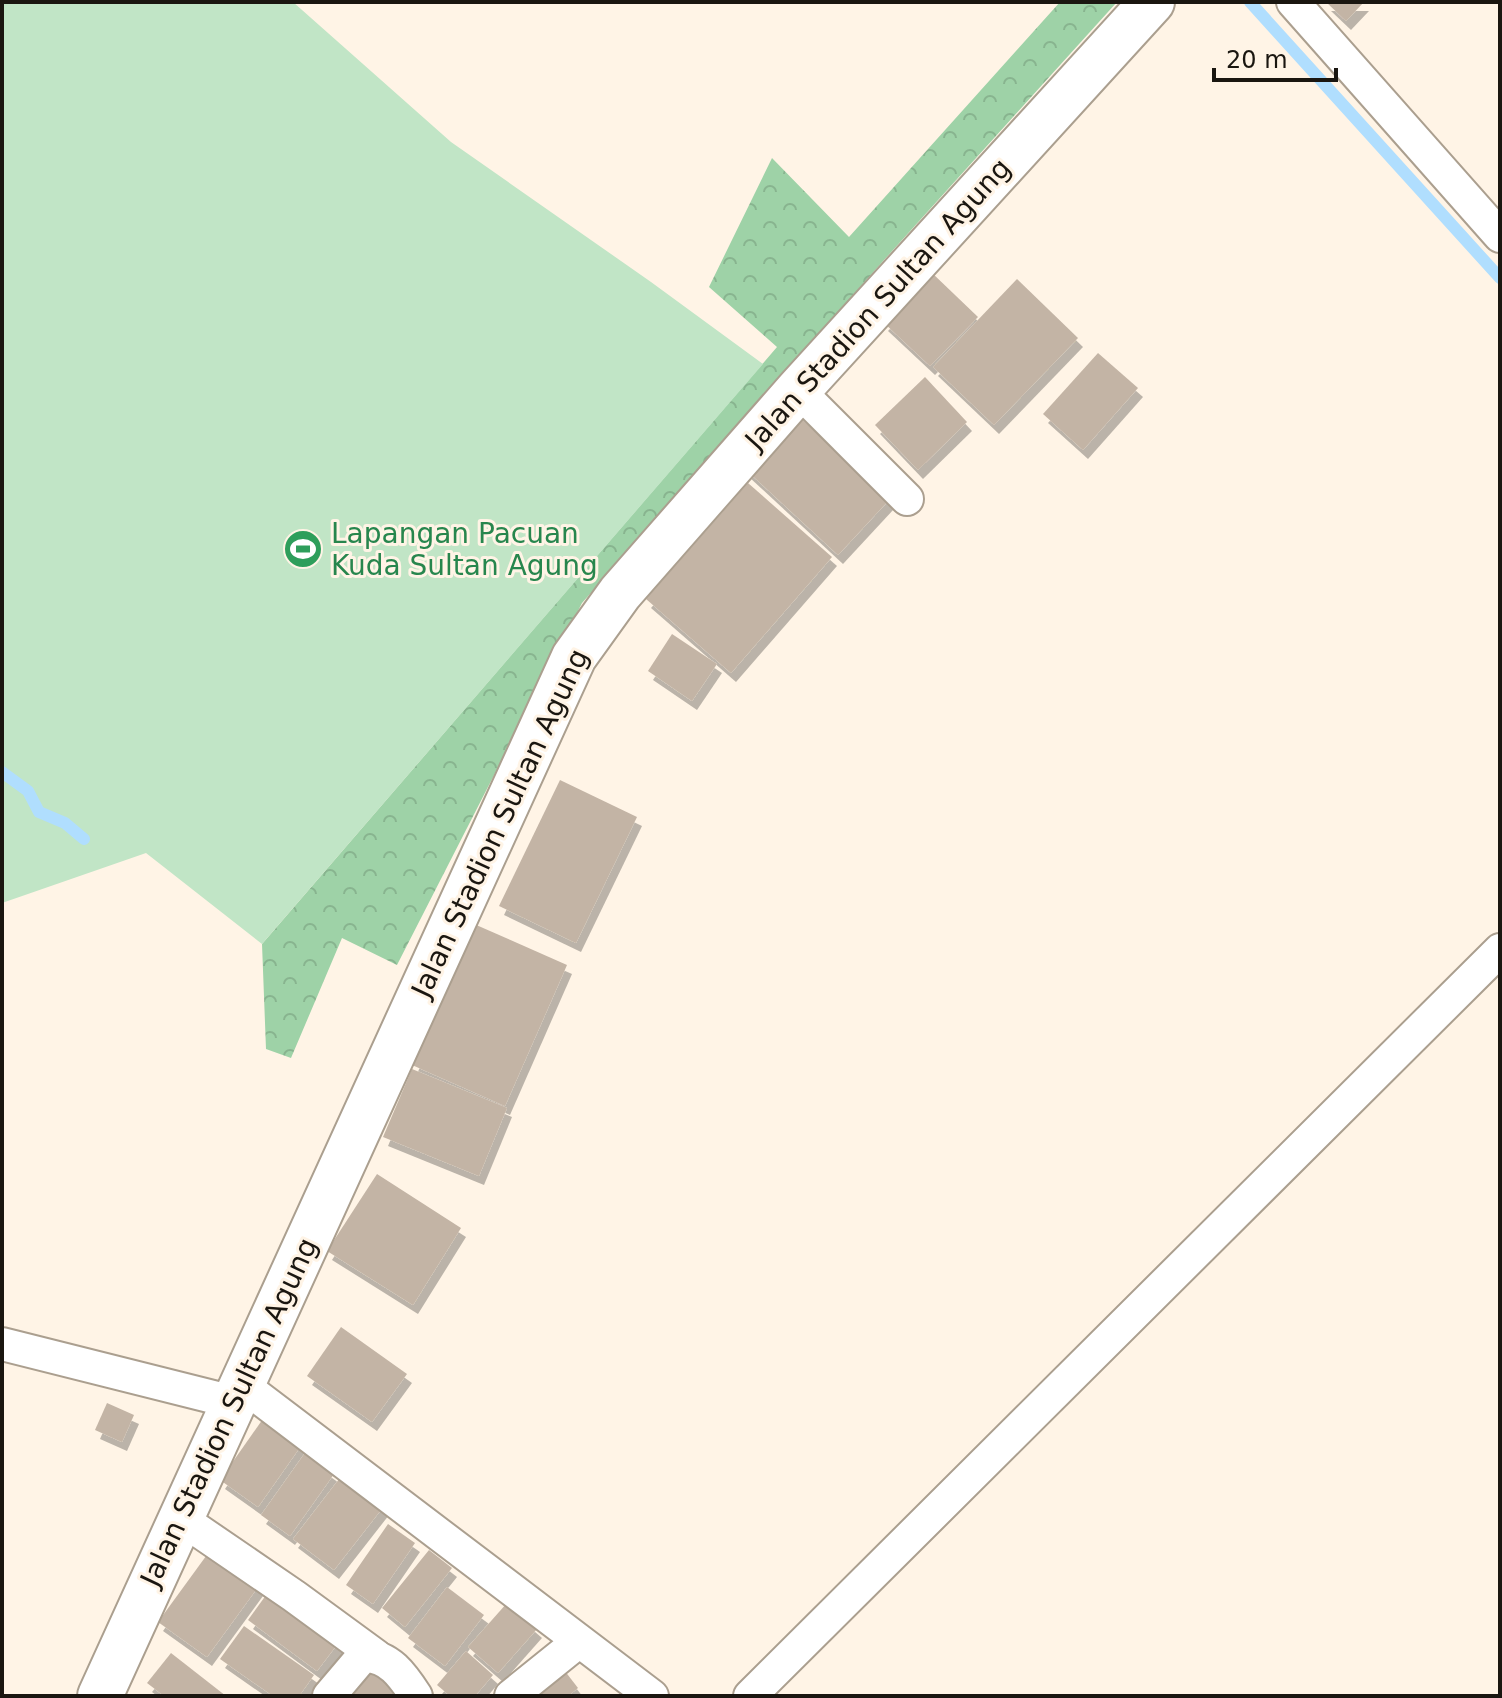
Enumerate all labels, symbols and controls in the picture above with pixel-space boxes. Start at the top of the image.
scale bar [1214,32,1336,82]
text: 20 m [1226,46,1288,74]
street label: Jalan Stadion Sultan Agung [737,152,1018,458]
place label: Lapangan Pacuan Kuda Sultan Agung [331,517,598,582]
sports icon: Lapangan Pacuan Kuda Sultan Agung [282,528,324,570]
street label: Jalan Stadion Sultan Agung [404,644,595,1004]
street label: Jalan Stadion Sultan Agung [133,1233,324,1593]

